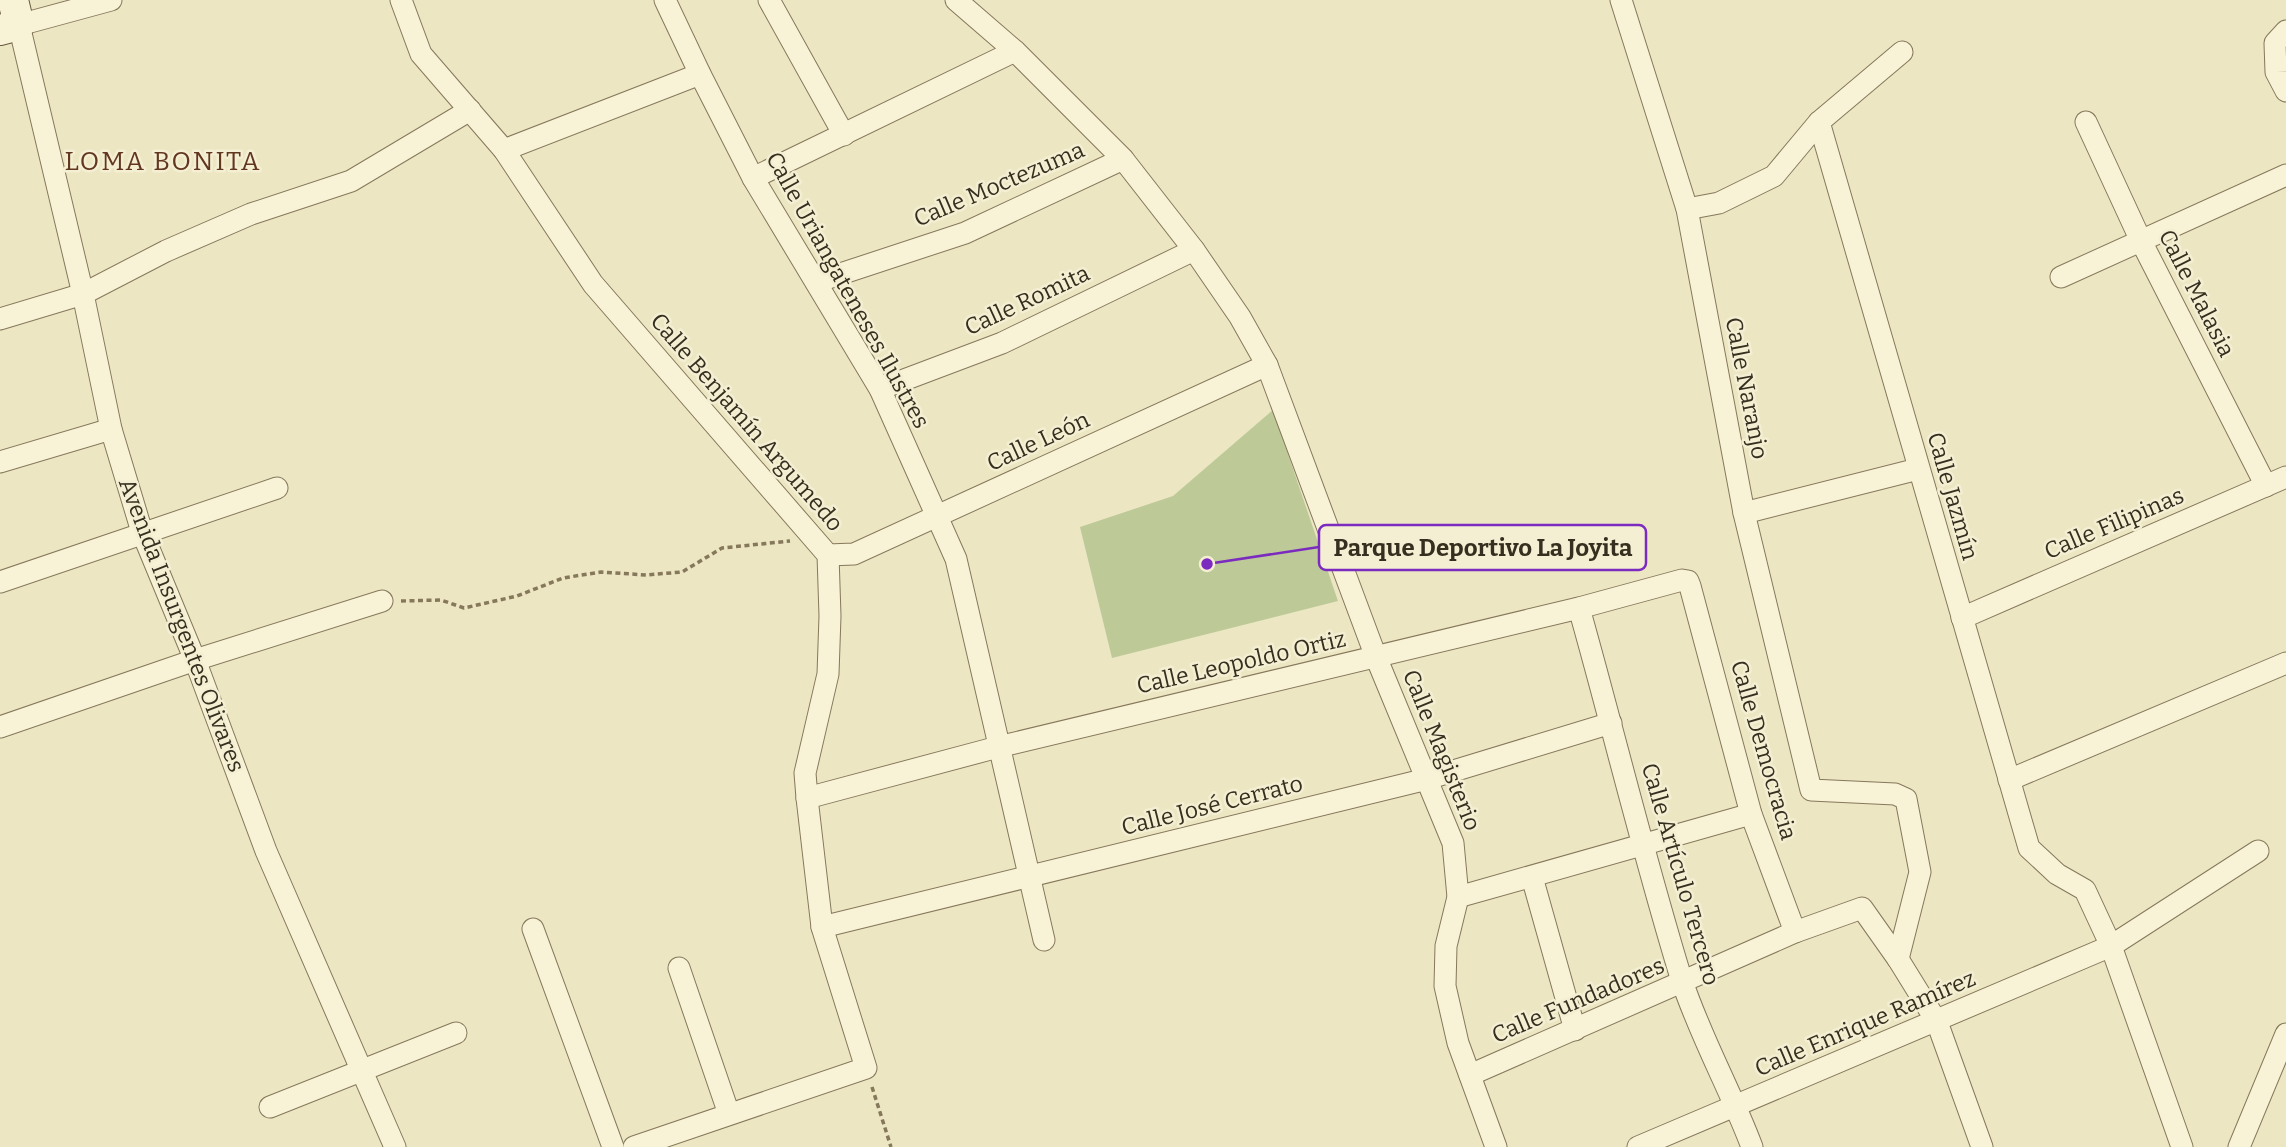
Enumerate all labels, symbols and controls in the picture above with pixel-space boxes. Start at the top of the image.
street label: Calle Moctezuma [909,135,1089,233]
district label: LOMA BONITA [64,146,262,177]
street label: Calle Uriangateneses Ilustres [760,147,936,433]
street label: Calle Malasia [2153,225,2241,362]
street label: Calle Romita [960,259,1094,341]
street label: Calle Benjamín Argumedo [645,307,849,537]
street label: Calle Naranjo [1720,315,1774,461]
street label: Calle León [982,405,1094,477]
street label: Calle Jazmín [1921,429,1985,563]
street label: Avenida Insurgentes Olivares [113,474,251,776]
street label: Calle Filipinas [2040,481,2188,565]
callout: Parque Deportivo La Joyita [1319,525,1646,570]
text: Parque Deportivo La Joyita [1334,534,1633,562]
street label: Calle Leopoldo Ortiz [1134,624,1348,700]
street label: Calle Democracia [1725,657,1803,843]
street label: Calle Magisterio [1397,665,1487,835]
street label: Calle Artículo Tercero [1636,760,1726,988]
street label: Calle José Cerrato [1118,769,1306,841]
street label: Calle Fundadores [1487,951,1669,1049]
street label: Calle Enrique Ramírez [1751,964,1979,1082]

